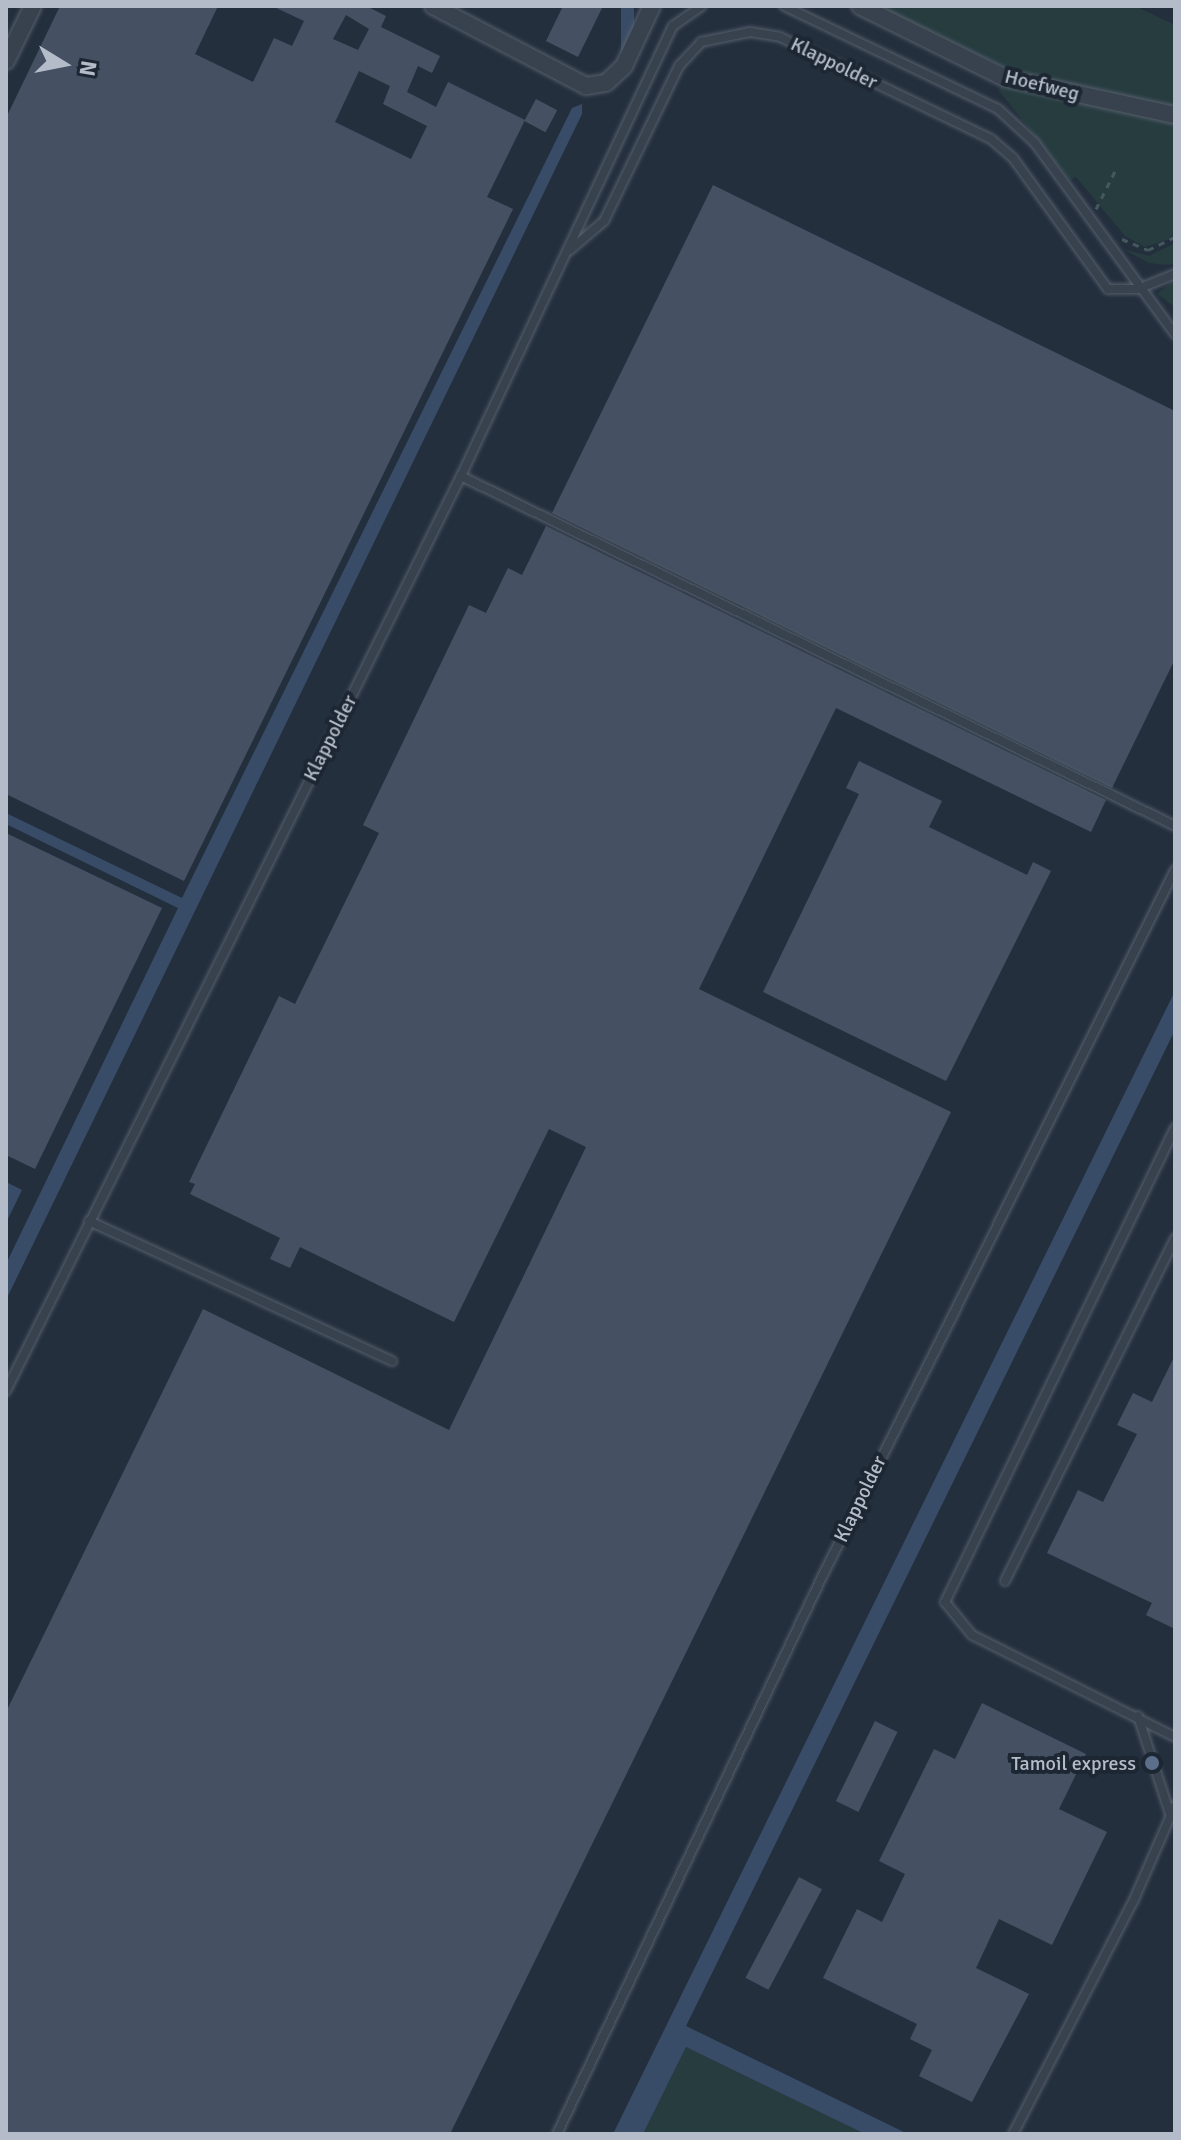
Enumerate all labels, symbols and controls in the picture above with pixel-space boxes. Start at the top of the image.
north arrow [24,24,104,104]
street label: Klappolder [787,32,881,94]
text: N [74,58,103,78]
street label: Hoefweg [1002,64,1082,106]
street label: Klappolder [298,691,362,785]
street label: Klappolder [829,1452,891,1546]
place label: Tamoil express [1011,1751,1136,1775]
marker: Tamoil express [1143,1754,1161,1772]

